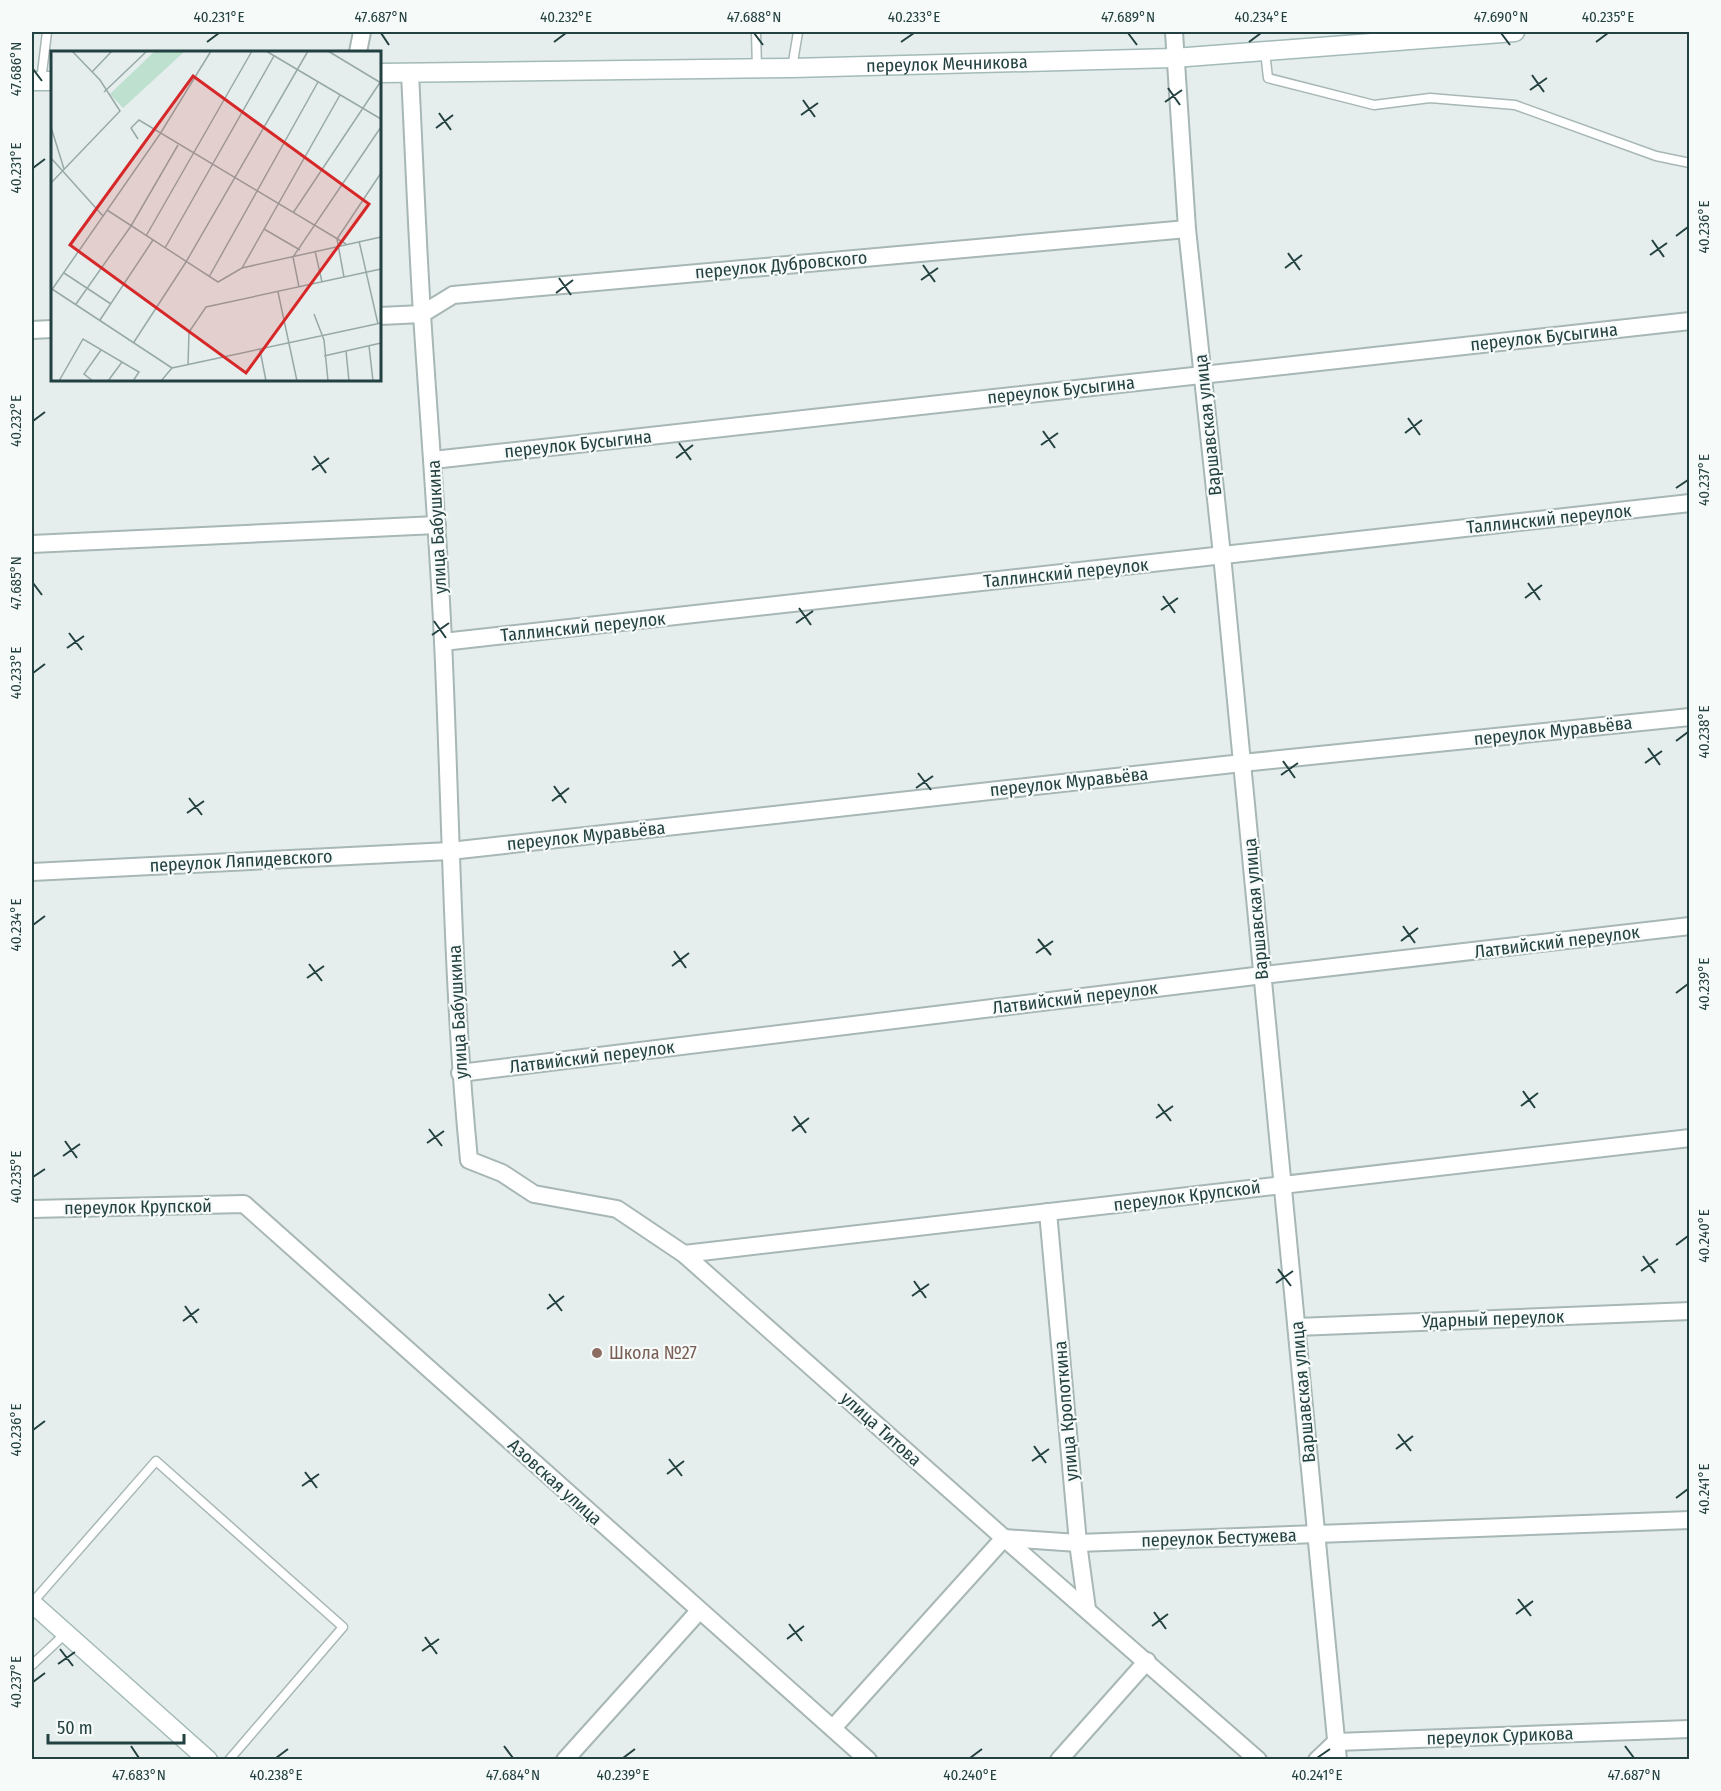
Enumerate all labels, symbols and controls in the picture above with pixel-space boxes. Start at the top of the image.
text: 40.231°E [193,8,245,26]
text: 47.687°N [354,8,408,26]
text: 40.232°E [540,8,592,26]
text: 47.688°N [727,8,781,26]
text: 40.233°E [888,8,940,26]
text: 47.689°N [1101,8,1155,26]
text: 40.234°E [1235,8,1287,26]
text: 47.690°N [1474,8,1528,26]
text: 40.235°E [1582,8,1634,26]
text: 47.686°N [7,42,25,96]
inset map [51,51,381,381]
street label: переулок Мечникова [866,51,1028,77]
text: 40.231°E [7,142,25,194]
text: 40.236°E [1695,201,1713,253]
street label: переулок Дубровского [694,247,868,283]
street label: переулок Бусыгина [1469,318,1619,356]
street label: Варшавская улица [1190,353,1226,497]
street label: переулок Бусыгина [986,371,1136,409]
text: 40.232°E [7,395,25,447]
street label: переулок Бусыгина [503,425,653,463]
text: 40.237°E [1695,454,1713,506]
street label: улица Бабушкина [422,459,451,595]
street label: Таллинский переулок [1466,499,1633,539]
street label: Таллинский переулок [983,553,1150,593]
text: 47.685°N [7,556,25,610]
street label: Таллинский переулок [500,607,667,647]
text: 40.233°E [7,647,25,699]
text: 40.238°E [1695,705,1713,759]
street label: переулок Муравьёва [1473,712,1633,750]
street label: переулок Муравьёва [989,763,1149,801]
street label: переулок Муравьёва [506,817,666,855]
street label: Варшавская улица [1239,837,1273,981]
street label: переулок Ляпидевского [149,845,333,877]
text: 40.234°E [7,899,25,951]
street label: Латвийский переулок [1473,921,1641,963]
street label: улица Бабушкина [443,944,472,1080]
text: 40.239°E [1695,958,1713,1010]
street label: Латвийский переулок [991,977,1159,1019]
street label: Латвийский переулок [508,1036,676,1078]
text: 40.235°E [7,1151,25,1203]
street label: переулок Крупской [1112,1176,1262,1216]
street label: переулок Крупской [64,1195,212,1219]
text: 40.240°E [1695,1209,1713,1263]
street label: Ударный переулок [1420,1305,1565,1333]
street label: Варшавская улица [1286,1320,1320,1464]
street label: улица Кропоткина [1049,1340,1083,1482]
place label: Школа №27 [609,1342,697,1364]
marker: Школа №27 [590,1346,604,1360]
street label: улица Титова [836,1387,926,1471]
text: 40.236°E [7,1404,25,1456]
street label: Азовская улица [504,1434,607,1530]
text: 40.241°E [1695,1464,1713,1514]
street label: переулок Бестужева [1141,1524,1297,1552]
text: 40.237°E [7,1656,25,1708]
scale bar [48,1707,184,1745]
text: 50 m [57,1717,93,1739]
street label: переулок Сурикова [1426,1722,1574,1750]
text: 47.683°N [112,1766,166,1784]
text: 40.238°E [249,1766,303,1784]
text: 47.684°N [486,1766,540,1784]
text: 40.239°E [597,1766,649,1784]
text: 40.240°E [943,1766,997,1784]
text: 40.241°E [1292,1766,1342,1784]
text: 47.687°N [1607,1766,1661,1784]

